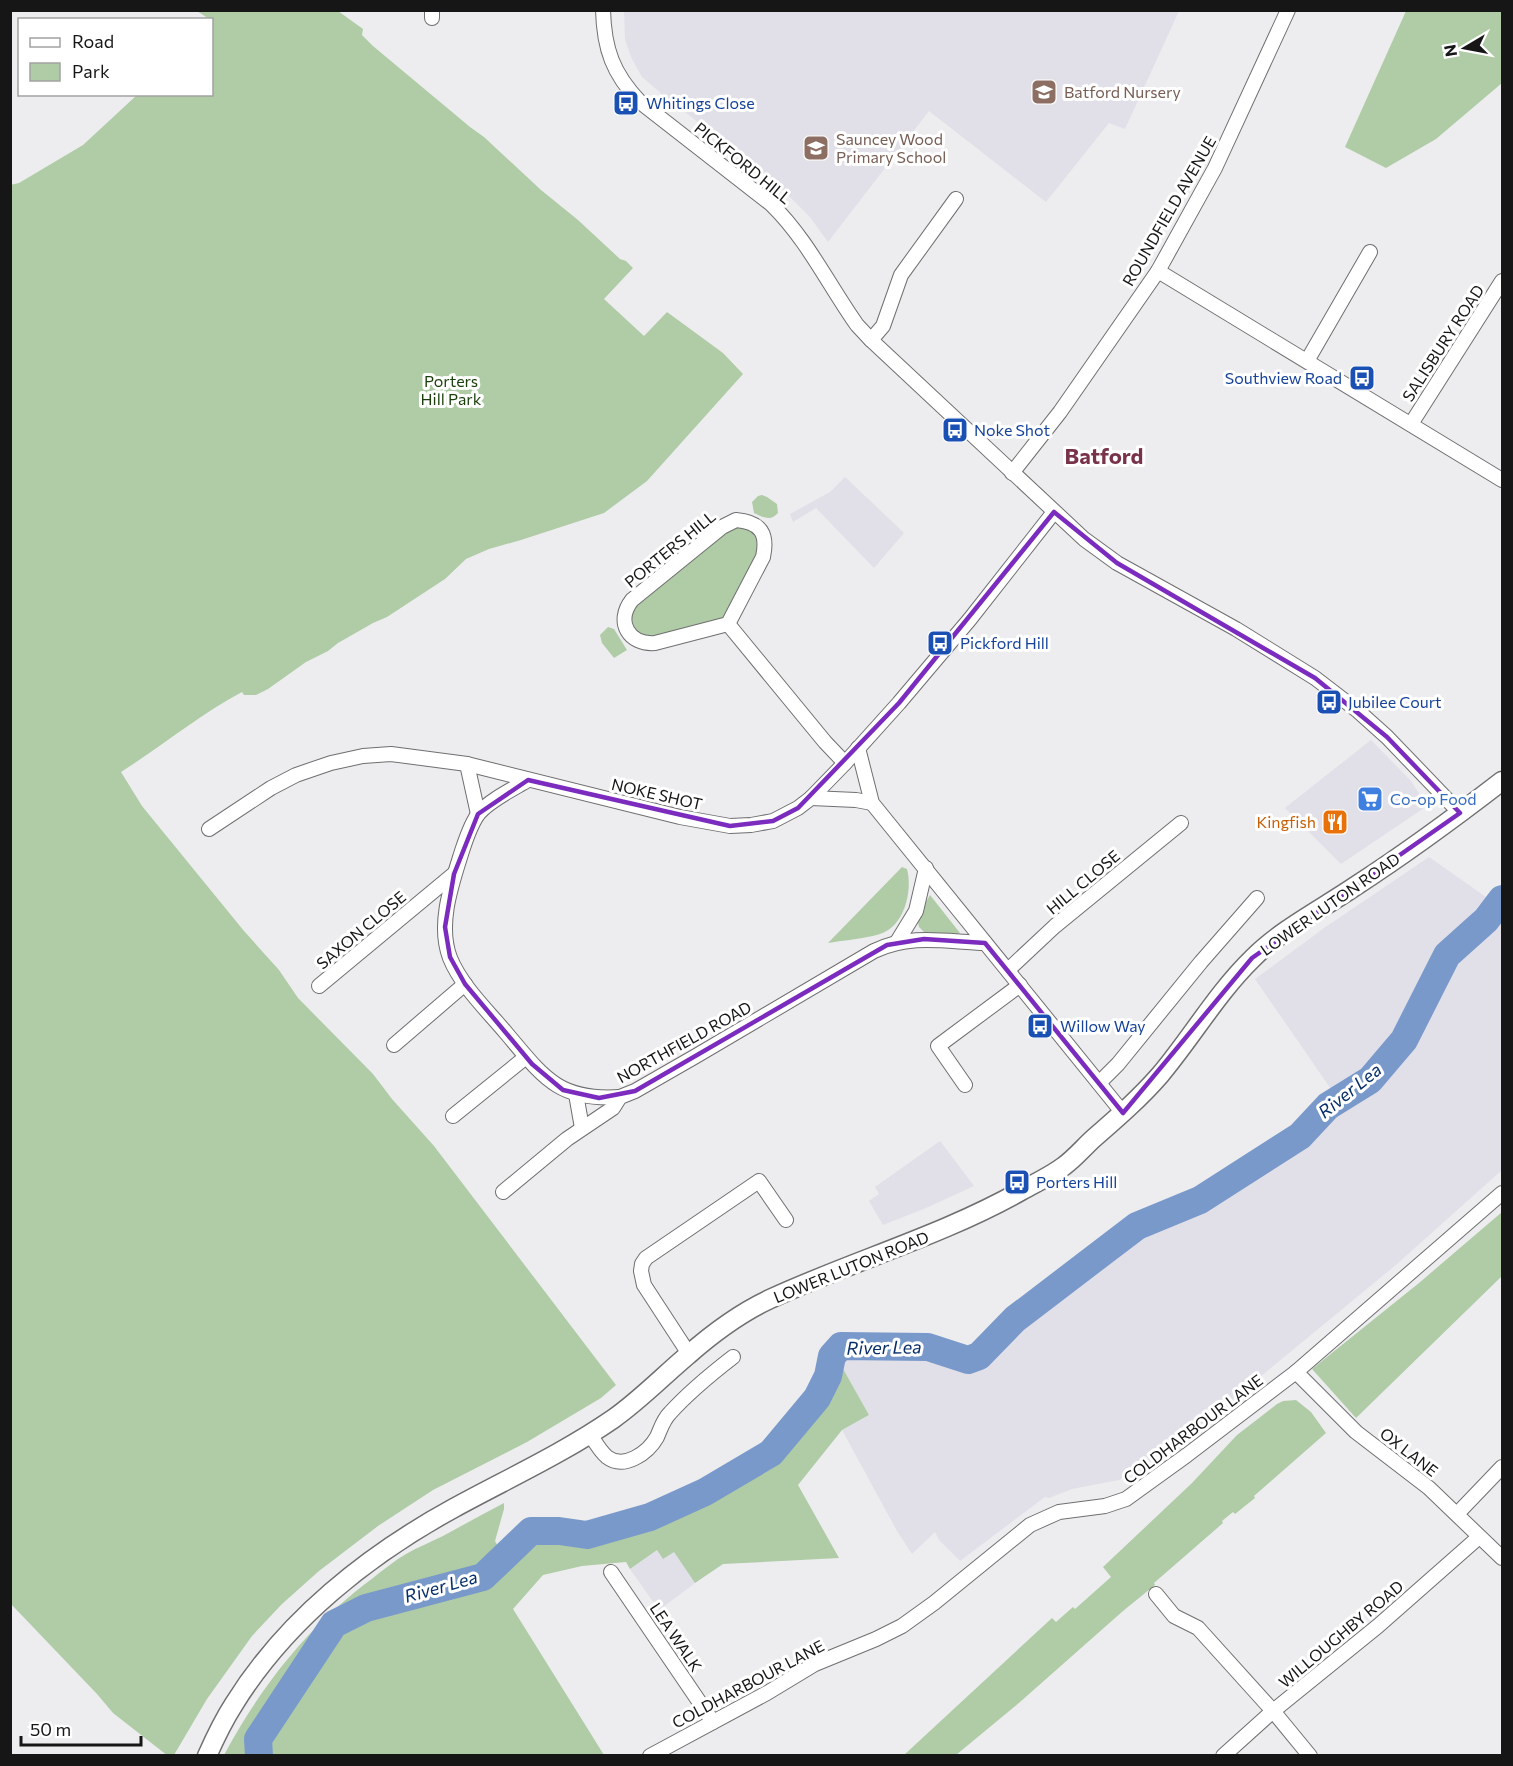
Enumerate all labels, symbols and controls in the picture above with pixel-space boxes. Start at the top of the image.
legend [18,18,213,96]
north arrow [1435,18,1495,78]
text: Road [72,30,114,52]
text: N [1439,43,1460,58]
text: Park [72,60,110,82]
school or university icon: Batford Nursery [1029,77,1059,107]
place label: Batford Nursery [1064,82,1181,101]
bus stop icon: Whitings Close [611,88,641,118]
place label: Whitings Close [646,93,755,112]
street label: PICKFORD HILL [691,118,795,207]
place label: Sauncey Wood Primary School [836,129,946,166]
street label: ROUNDFIELD AVENUE [1118,132,1219,289]
school or university icon: Sauncey Wood Primary School [801,133,831,163]
street label: SALISBURY ROAD [1398,281,1487,405]
bus stop icon: Southview Road [1347,363,1377,393]
place label: Southview Road [1225,368,1342,387]
park label: Porters Hill Park [421,371,482,408]
bus stop icon: Noke Shot [940,415,970,445]
place label: Noke Shot [974,420,1050,439]
district label: Batford [1065,442,1143,469]
street label: PORTERS HILL [620,506,719,591]
bus stop icon: Pickford Hill [925,628,955,658]
place label: Pickford Hill [960,633,1049,652]
bus stop icon: Jubilee Court [1314,687,1344,717]
place label: Jubilee Court [1348,692,1442,711]
street label: NOKE SHOT [610,774,704,813]
supermarket icon: Co-op Food [1355,784,1385,814]
place label: Co-op Food [1390,789,1477,808]
restaurant icon: Kingfish [1320,807,1350,837]
place label: Kingfish [1256,812,1316,831]
street label: HILL CLOSE [1042,846,1123,918]
street label: LOWER LUTON ROAD [1256,848,1403,959]
street label: SAXON CLOSE [312,887,409,972]
street label: NORTHFIELD ROAD [613,997,754,1086]
bus stop icon: Willow Way [1025,1011,1055,1041]
place label: Willow Way [1060,1016,1146,1035]
water label: River Lea [1313,1058,1385,1122]
bus stop icon: Porters Hill [1002,1167,1032,1197]
place label: Porters Hill [1036,1172,1117,1191]
street label: LOWER LUTON ROAD [770,1227,931,1306]
water label: River Lea [846,1335,922,1359]
street label: COLDHARBOUR LANE [1119,1370,1266,1487]
street label: OX LANE [1377,1423,1442,1480]
water label: River Lea [402,1565,480,1607]
street label: WILLOUGHBY ROAD [1275,1576,1407,1691]
street label: LEA WALK [646,1599,706,1675]
street label: COLDHARBOUR LANE [669,1635,827,1732]
scale bar [21,1709,141,1747]
text: 50 m [30,1718,71,1740]

